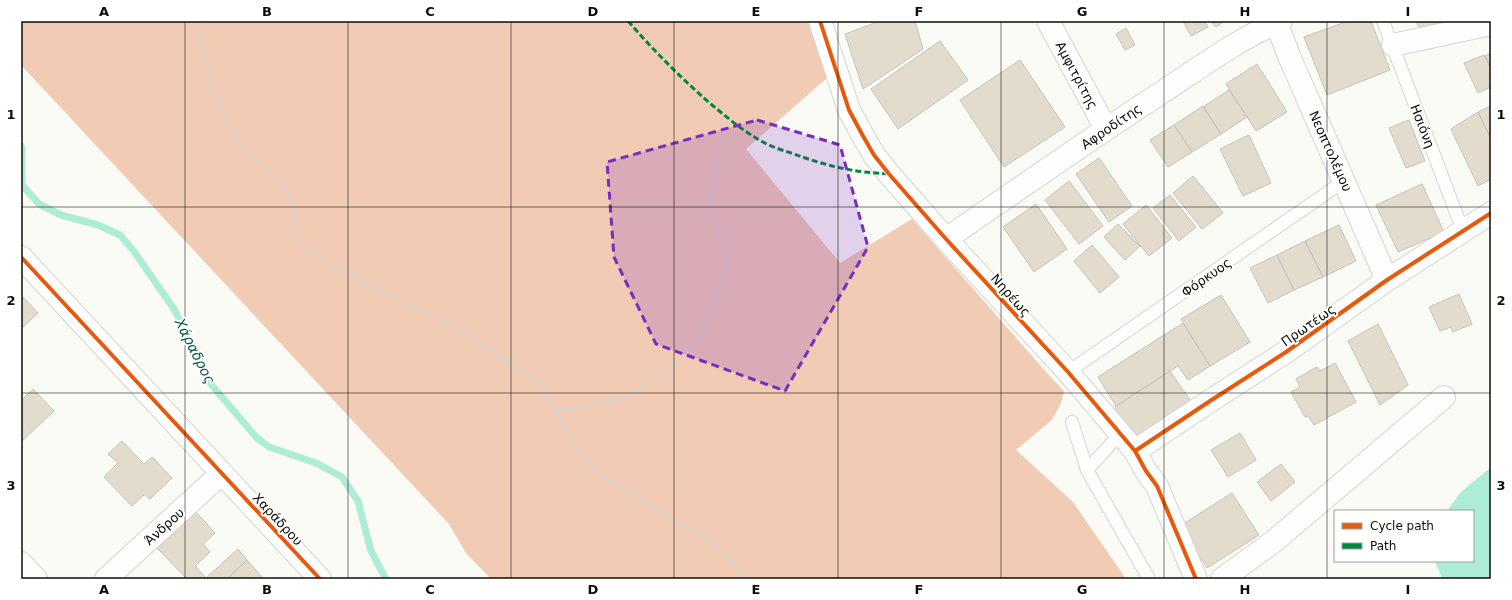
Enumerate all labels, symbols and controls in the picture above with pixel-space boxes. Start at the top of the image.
text: A [99,4,109,19]
text: B [262,4,272,19]
text: C [425,4,435,19]
text: D [588,4,599,19]
text: E [752,4,760,19]
text: F [915,4,923,19]
text: G [1077,4,1087,19]
text: H [1240,4,1250,19]
text: I [1406,4,1410,19]
street label: Αμφιτρίτης [1052,39,1101,112]
street label: Αφροδίτης [1078,101,1144,152]
street label: Ησιόνη [1407,102,1438,150]
text: 1 [6,107,16,122]
text: 1 [1496,107,1506,122]
street label: Νεοπτολέμου [1306,109,1355,194]
street label: Φόρκυος [1179,255,1234,300]
street label: Νηρέως [988,271,1034,320]
text: 2 [6,293,16,308]
text: 2 [1496,293,1506,308]
street label: Πρωτέως [1278,301,1338,349]
water label: Χάραδρος [171,315,218,386]
text: 3 [6,478,16,493]
text: 3 [1496,478,1506,493]
street label: Χαράδρου [250,490,306,549]
street label: Άνδρου [141,505,187,548]
legend [1334,510,1474,562]
text: Cycle path [1370,519,1434,533]
text: Path [1370,539,1396,553]
text: A [99,582,109,597]
text: B [262,582,272,597]
text: C [425,582,435,597]
text: D [588,582,599,597]
text: E [752,582,760,597]
text: F [915,582,923,597]
text: G [1077,582,1087,597]
text: H [1240,582,1250,597]
text: I [1406,582,1410,597]

